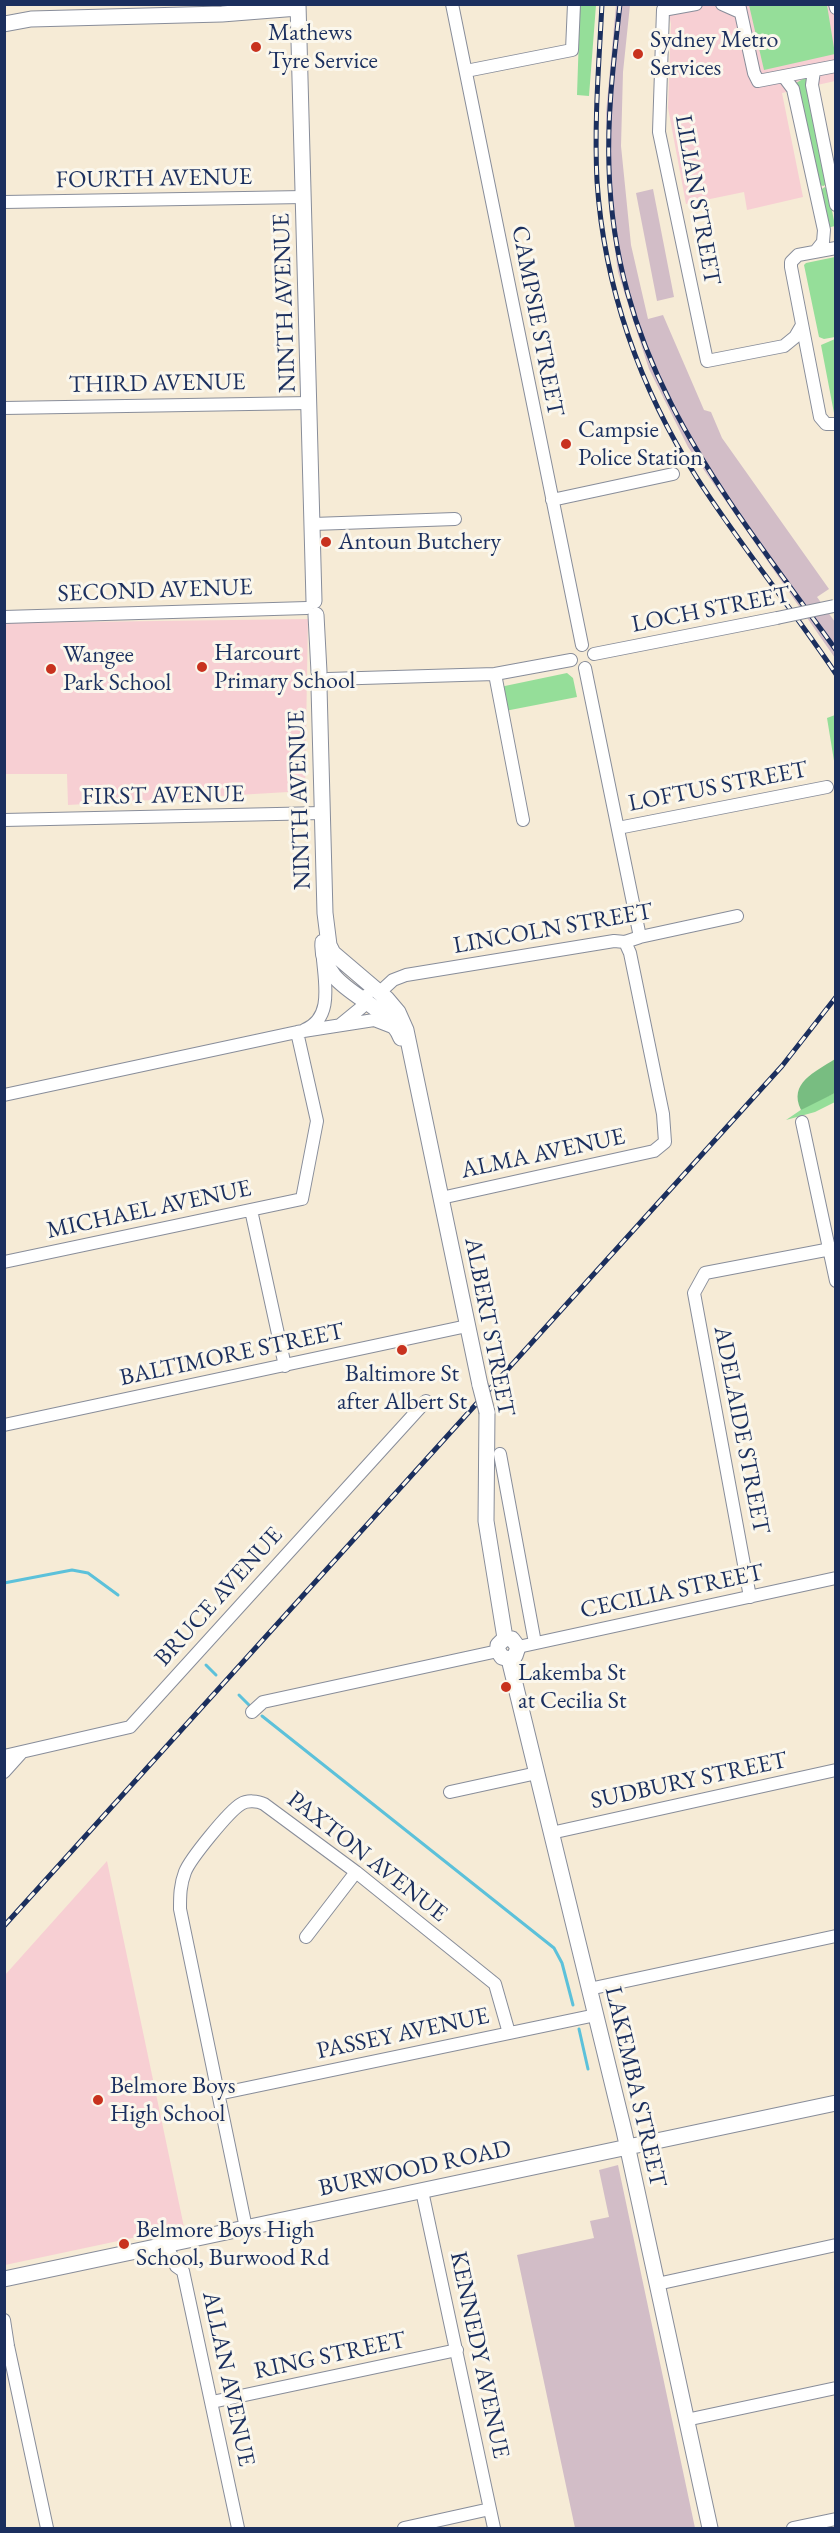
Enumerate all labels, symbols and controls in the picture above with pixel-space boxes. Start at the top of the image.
place label: Mathews Tyre Service [268,19,378,75]
place label: Sydney Metro Services [650,26,778,82]
marker: Mathews Tyre Service [249,40,263,54]
marker: Sydney Metro Services [631,47,645,61]
street label: LILIAN STREET [668,113,726,287]
street label: FOURTH AVENUE [56,163,252,195]
street label: NINTH AVENUE [267,213,303,393]
street label: CAMPSIE STREET [504,223,570,419]
street label: THIRD AVENUE [68,368,246,400]
place label: Campsie Police Station [578,416,703,472]
marker: Campsie Police Station [559,437,573,451]
place label: Antoun Butchery [338,528,501,556]
marker: Antoun Butchery [319,535,333,549]
street label: SECOND AVENUE [57,573,253,609]
street label: LOCH STREET [629,580,793,640]
place label: Harcourt Primary School [214,639,355,695]
place label: Wangee Park School [63,641,171,697]
marker: Harcourt Primary School [195,660,209,674]
marker: Wangee Park School [44,662,58,676]
street label: NINTH AVENUE [282,710,318,890]
street label: LOFTUS STREET [626,756,810,818]
street label: FIRST AVENUE [81,780,245,812]
street label: LINCOLN STREET [451,897,655,961]
street label: ALMA AVENUE [458,1123,628,1185]
street label: MICHAEL AVENUE [44,1174,254,1246]
street label: ALBERT STREET [458,1235,520,1419]
street label: BALTIMORE STREET [117,1317,347,1393]
street label: ADELAIDE STREET [707,1324,775,1536]
marker: Baltimore St after Albert St [395,1343,409,1357]
place label: Baltimore St after Albert St [337,1360,467,1416]
street label: BRUCE AVENUE [149,1521,289,1673]
street label: CECILIA STREET [578,1558,766,1626]
place label: Lakemba St at Cecilia St [518,1659,626,1715]
marker: Lakemba St at Cecilia St [499,1680,513,1694]
street label: SUDBURY STREET [588,1746,790,1816]
street label: PAXTON AVENUE [281,1785,453,1929]
street label: LAKEMBA STREET [598,1984,672,2190]
street label: PASSEY AVENUE [314,2002,492,2066]
place label: Belmore Boys High School [110,2072,236,2128]
marker: Belmore Boys High School [91,2093,105,2107]
street label: BURWOOD ROAD [316,2135,514,2203]
place label: Belmore Boys High School, Burwood Rd [136,2216,329,2272]
marker: Belmore Boys High School, Burwood Rd [117,2237,131,2251]
street label: KENNEDY AVENUE [443,2249,515,2461]
street label: ALLAN AVENUE [195,2289,261,2469]
street label: RING STREET [252,2326,408,2386]

